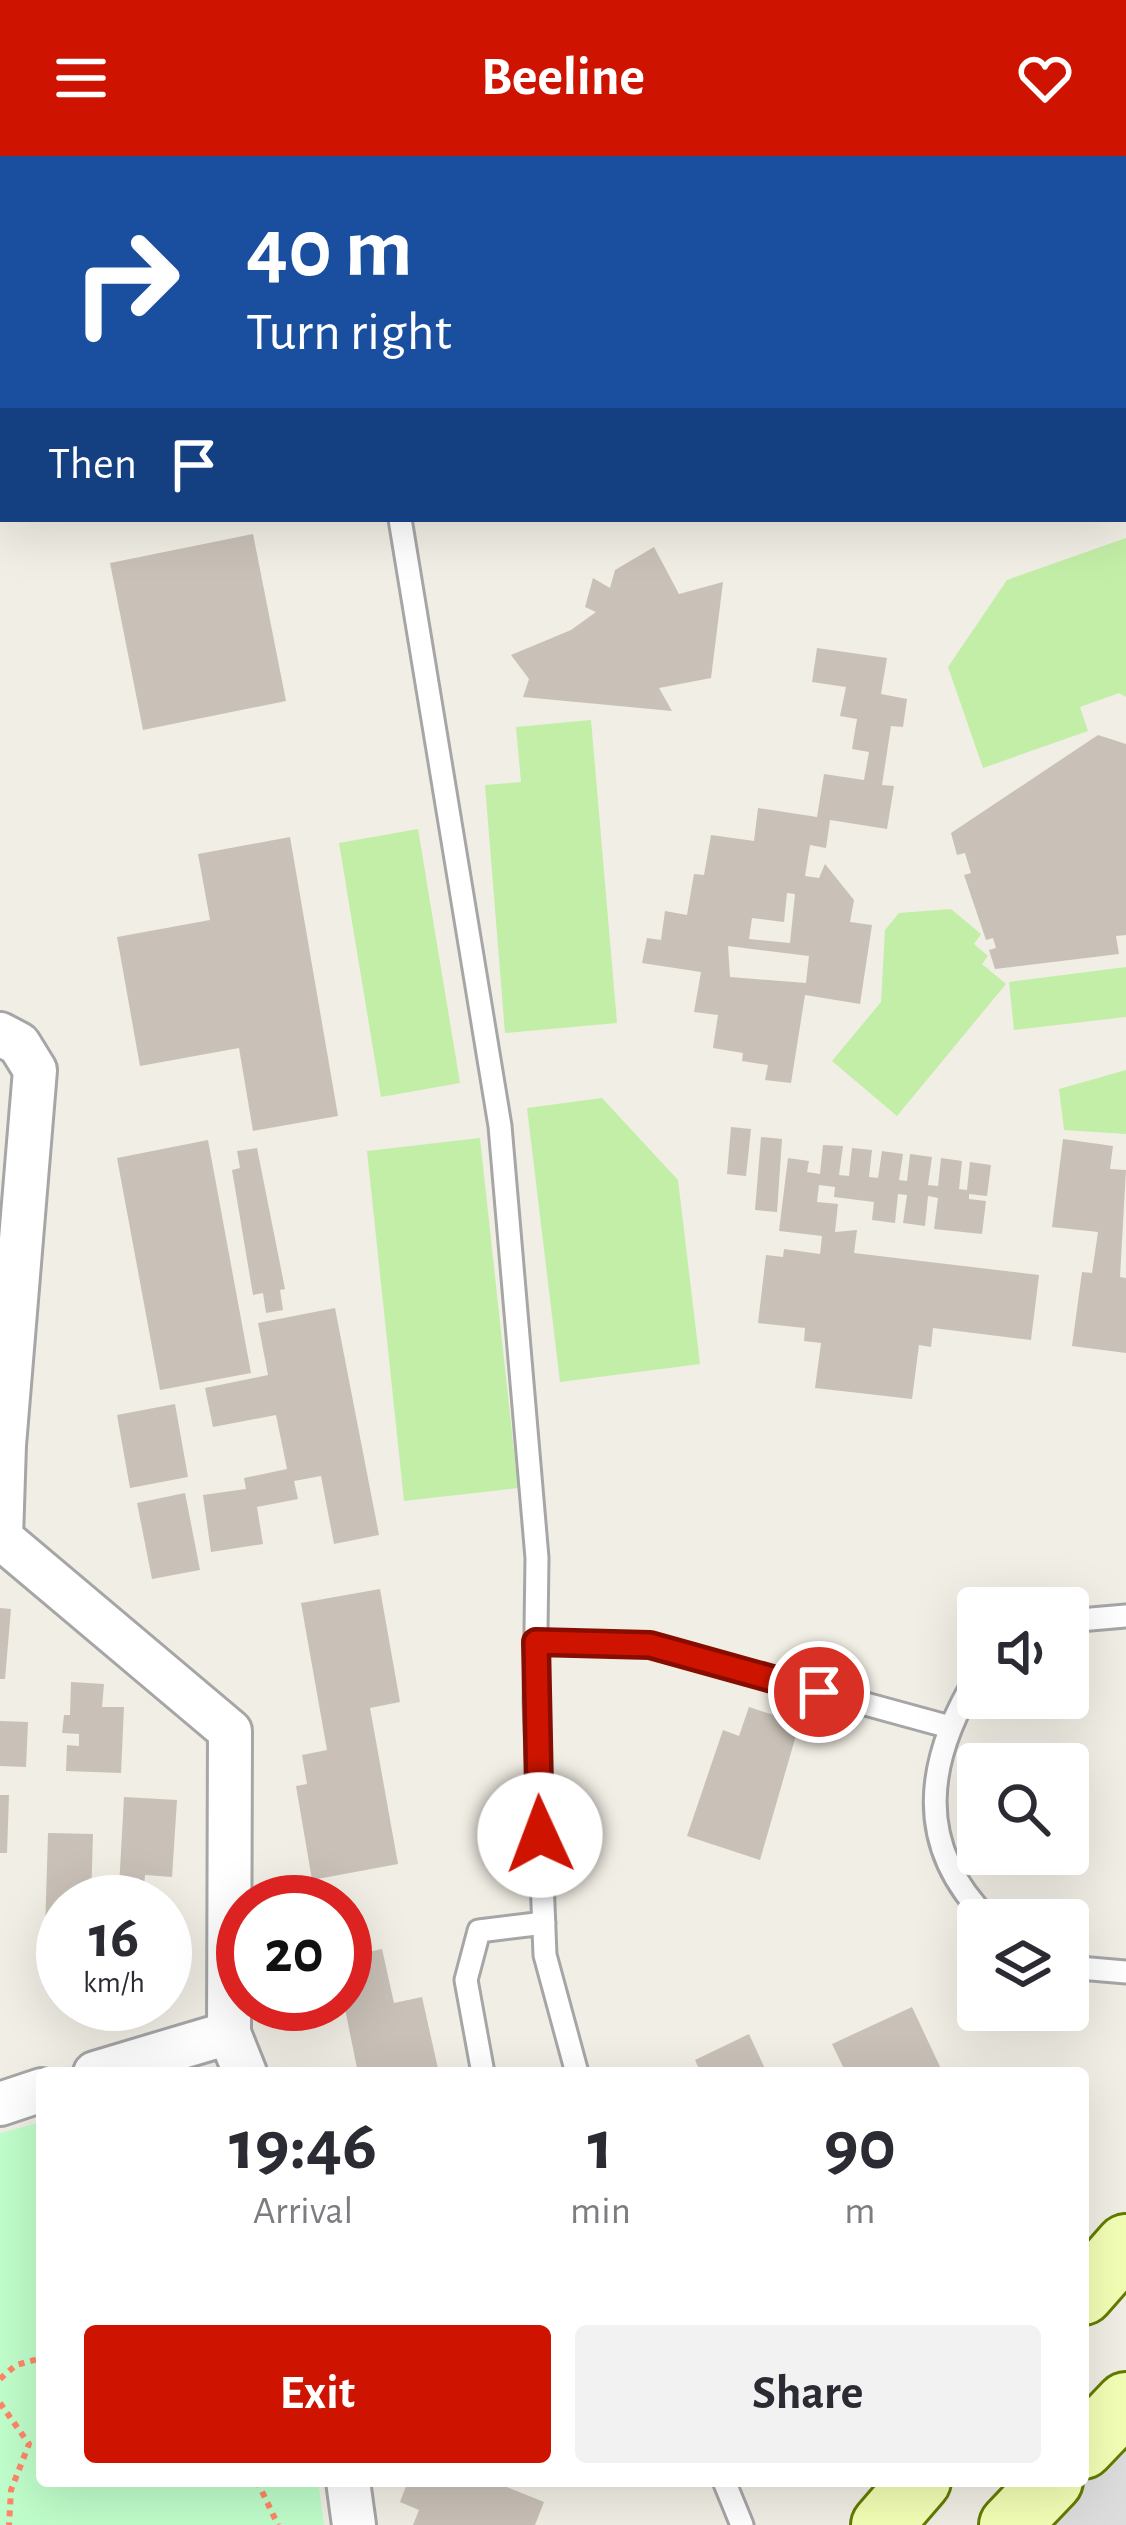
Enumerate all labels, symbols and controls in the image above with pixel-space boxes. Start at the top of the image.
icon: menu [48,45,114,111]
icon: heart [1012,45,1078,111]
text: Beeline [481,51,645,105]
icon: right [48,204,204,360]
text: 40 m [246,208,413,292]
text: Turn right [246,306,452,360]
icon: arrive [161,432,227,498]
text: Then [48,442,137,487]
map controls [957,1587,1089,2031]
button: sound [957,1587,1089,1719]
pin [768,1641,870,1743]
icon: arrive [786,1659,852,1725]
button: search [957,1743,1089,1875]
position arrow [477,1772,603,1898]
speed limit sign: 20 [216,1875,372,2031]
button: layers [957,1899,1089,2031]
text: 16 [89,1908,139,1968]
text: km/h [83,1968,145,1998]
text: 19:46 [229,2110,377,2182]
text: 1 [587,2110,613,2182]
text: 90 [824,2110,896,2182]
text: Arrival [253,2192,353,2231]
text: min [570,2192,631,2231]
text: m [844,2192,876,2231]
button: Exit [84,2325,551,2463]
button: Share [575,2325,1041,2463]

